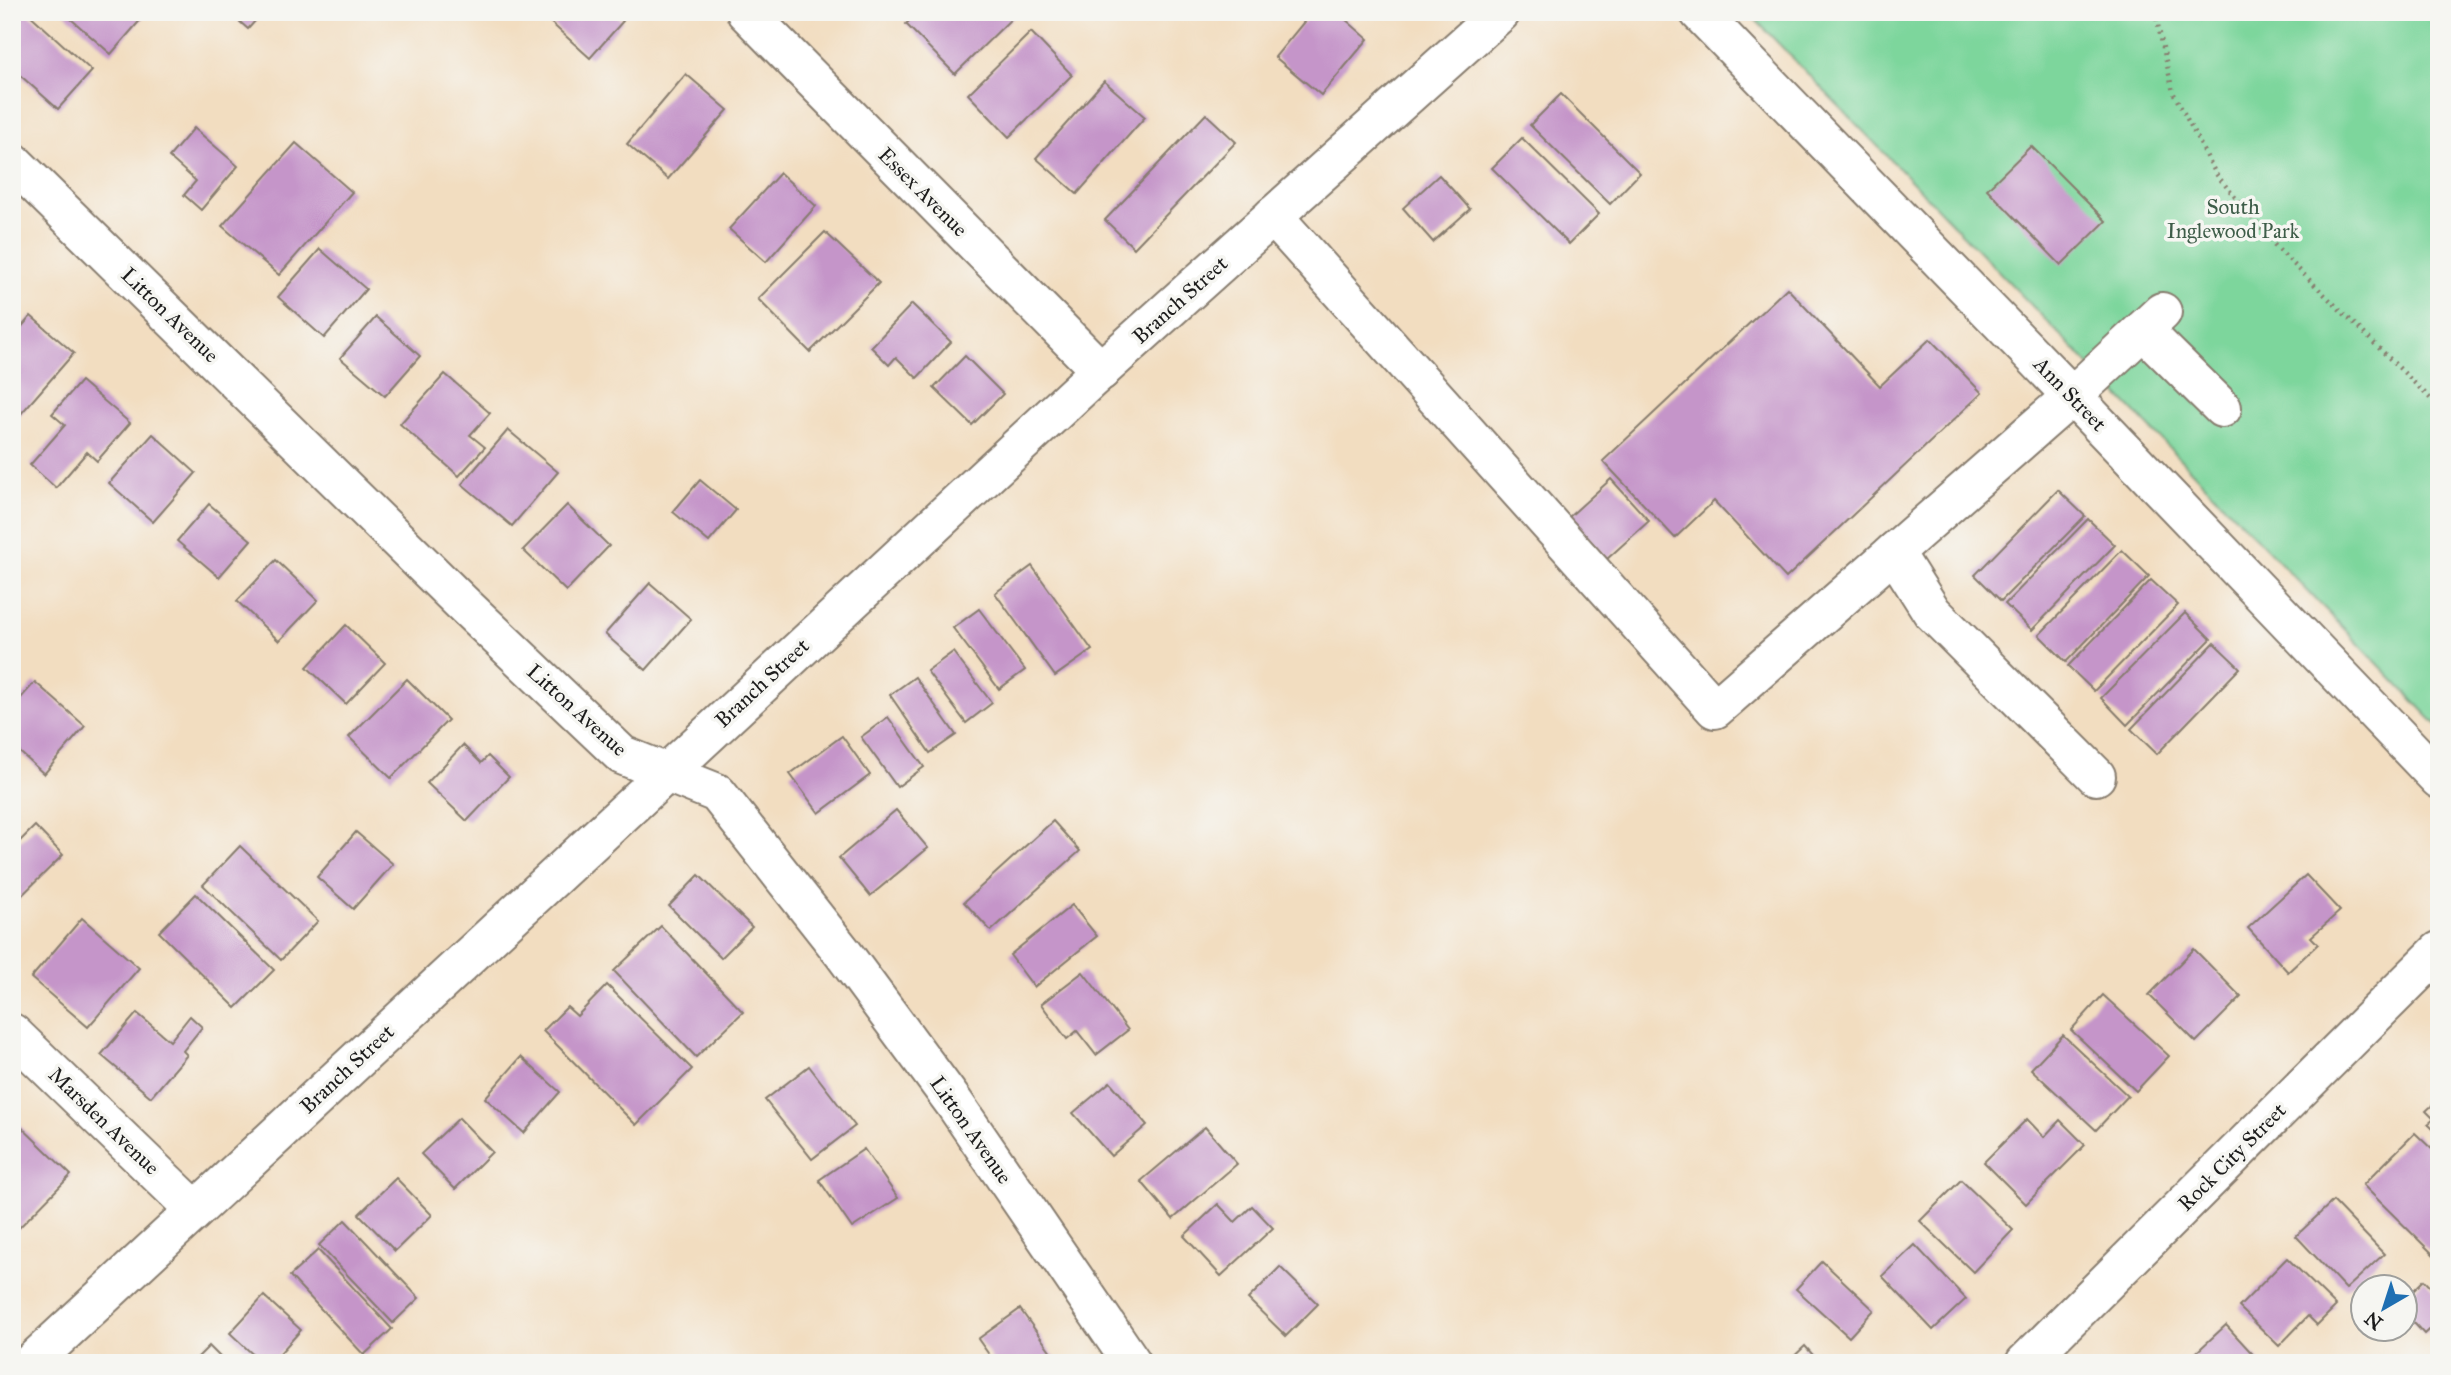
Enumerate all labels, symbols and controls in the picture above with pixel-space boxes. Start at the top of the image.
street label: Essex Avenue [873,142,973,242]
park label: South Inglewood Park [2167,194,2300,244]
street label: Branch Street [1127,250,1233,350]
street label: Litton Avenue [116,262,224,368]
street label: Ann Street [2027,351,2112,437]
street label: Branch Street [710,632,815,733]
street label: Litton Avenue [522,658,633,762]
street label: Branch Street [295,1018,400,1119]
street label: Marsden Avenue [43,1062,165,1181]
street label: Litton Avenue [924,1071,1018,1189]
street label: Rock City Street [2172,1097,2292,1217]
north arrow [2350,1274,2420,1344]
text: N [2360,1307,2387,1335]

